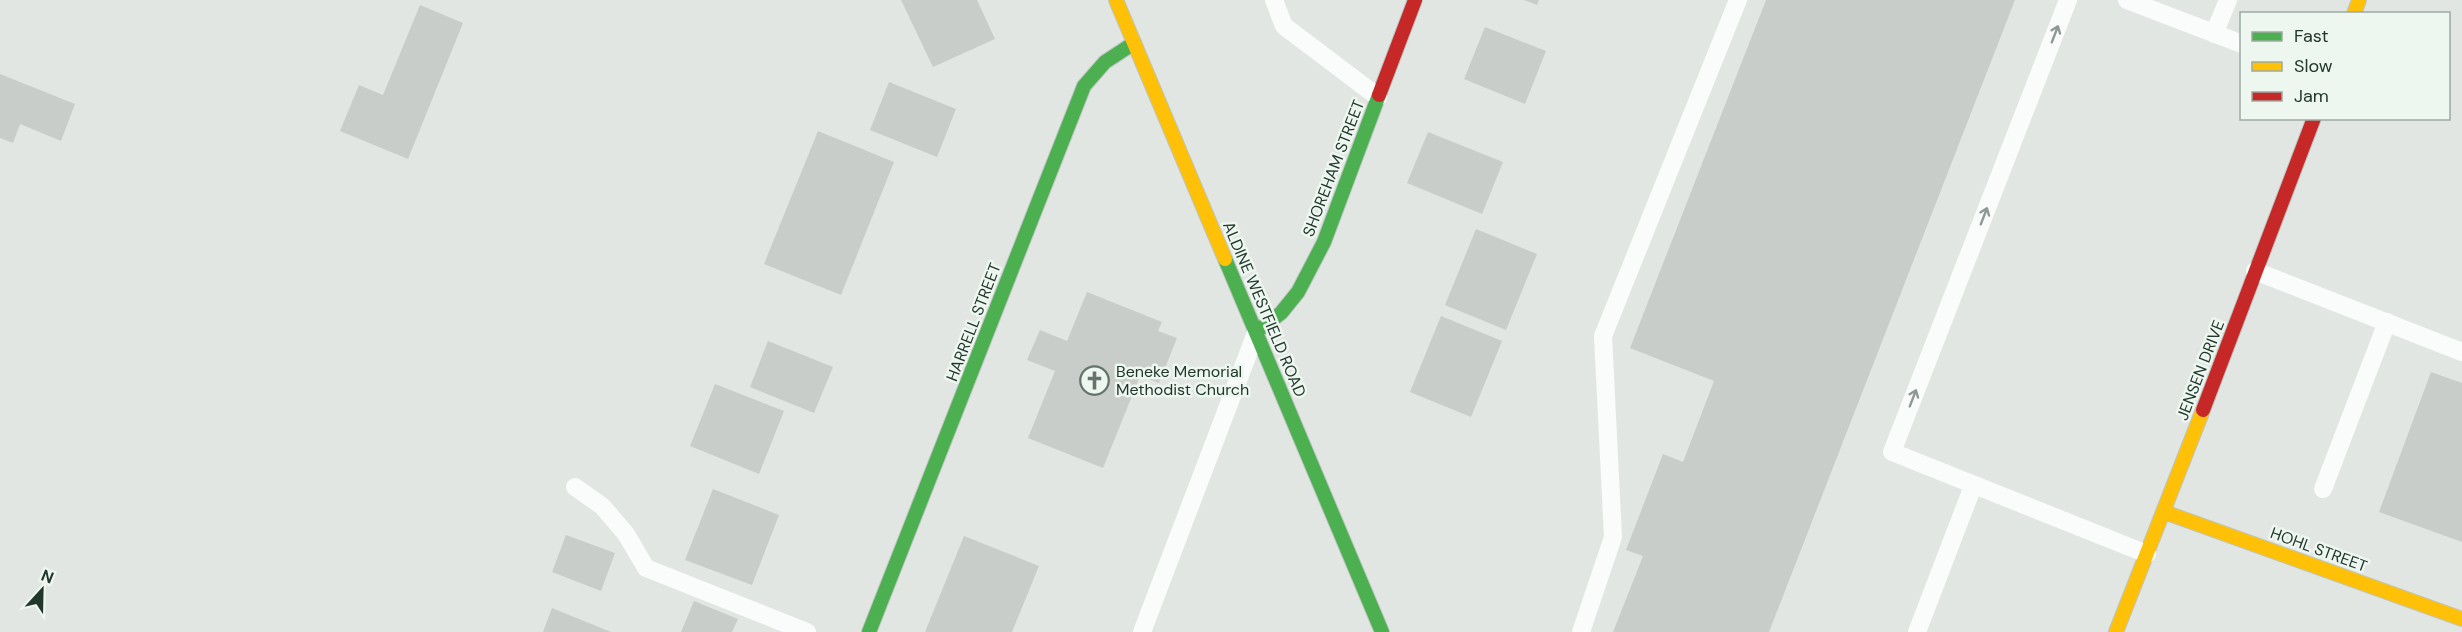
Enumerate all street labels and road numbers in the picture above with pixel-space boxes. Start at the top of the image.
street label: SHOREHAM STREET [1298,97,1369,240]
street label: ALDINE WESTFIELD ROAD [1218,218,1311,400]
street label: HARRELL STREET [941,260,1006,384]
street label: JENSEN DRIVE [2172,317,2229,423]
street label: HOHL STREET [2268,522,2370,577]

